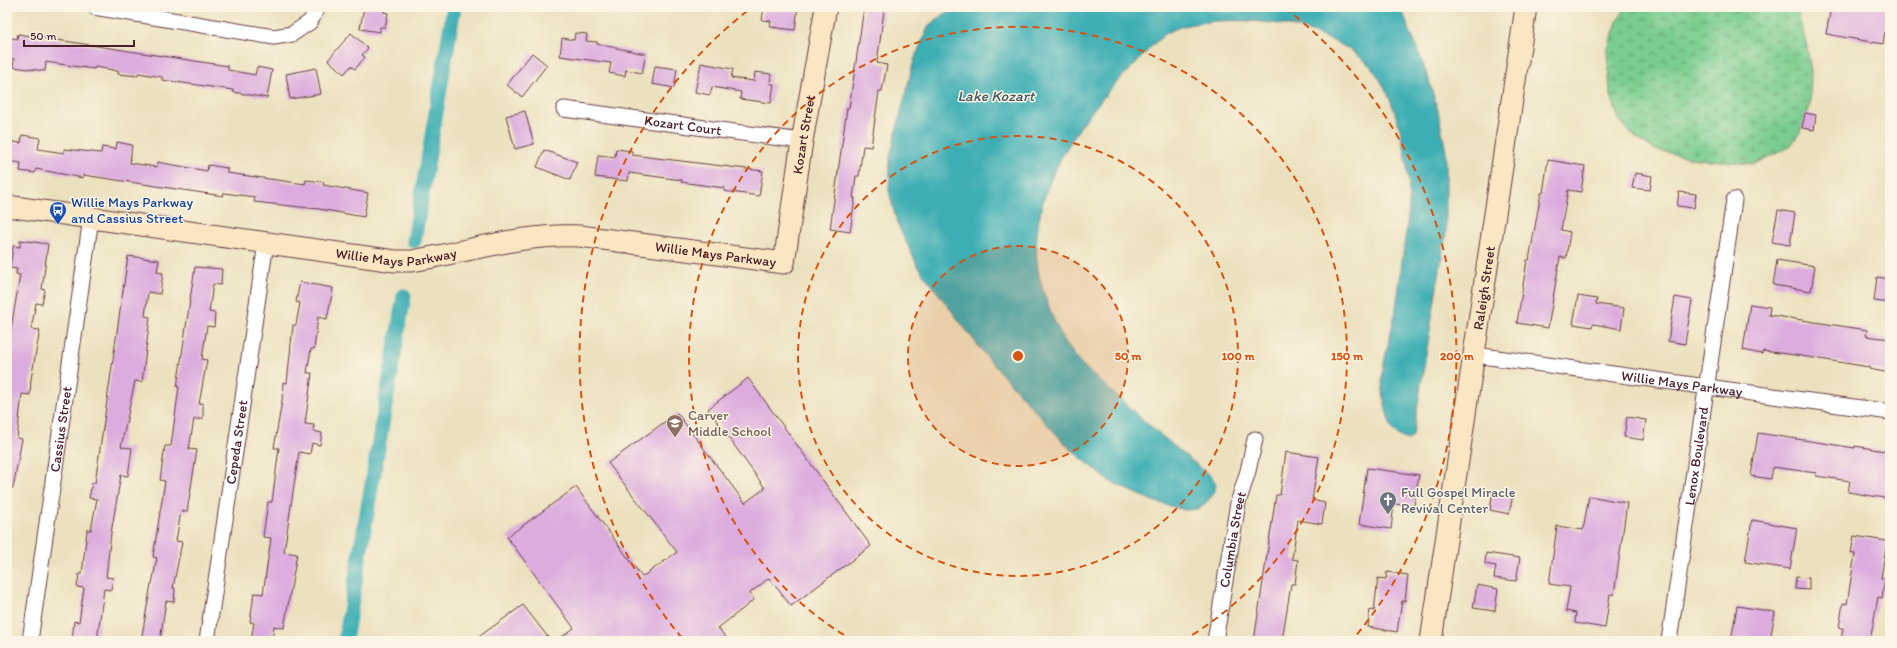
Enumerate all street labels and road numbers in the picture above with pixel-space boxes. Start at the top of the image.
street label: Kozart Street [789,93,819,175]
street label: Kozart Court [643,111,723,139]
street label: Willie Mays Parkway [654,238,778,270]
street label: Willie Mays Parkway [334,244,459,270]
street label: Raleigh Street [1469,245,1499,331]
street label: Willie Mays Parkway [1620,367,1744,400]
street label: Cassius Street [46,385,75,473]
street label: Cepeda Street [222,399,251,485]
street label: Lenox Boulevard [1681,405,1712,507]
street label: Columbia Street [1216,489,1250,589]

